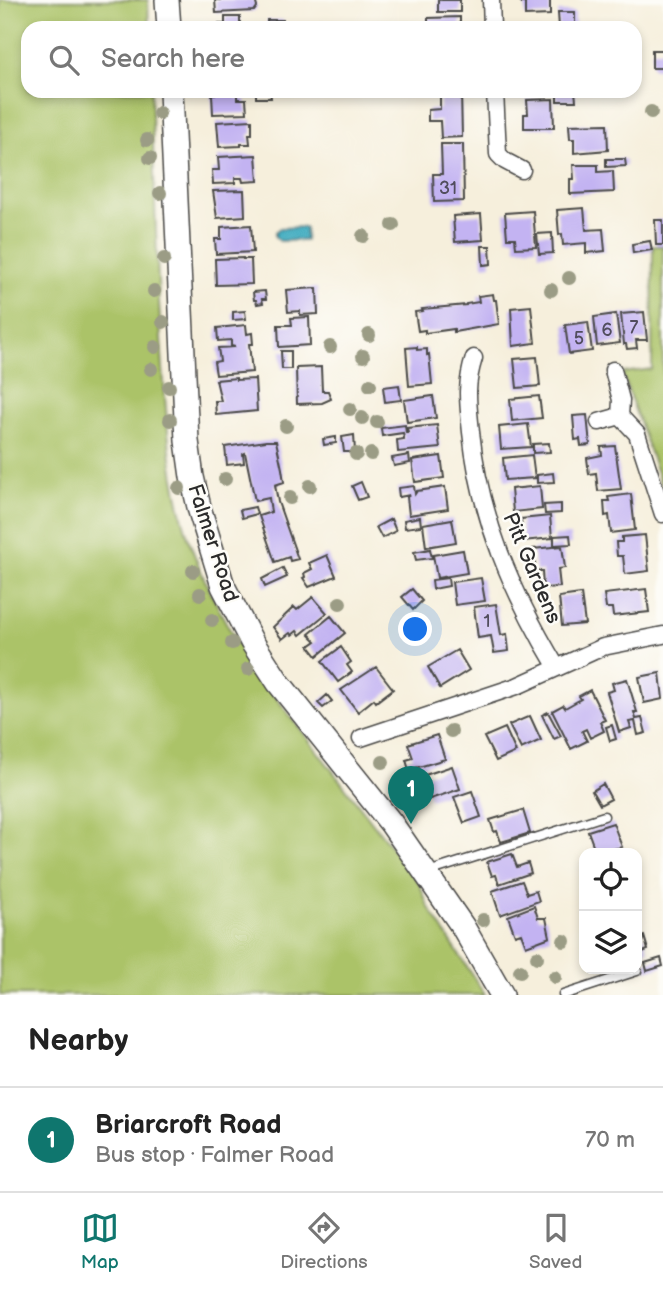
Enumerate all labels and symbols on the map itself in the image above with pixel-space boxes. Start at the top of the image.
house number: 31 [439,178,457,199]
house number: 7 [630,317,639,338]
house number: 6 [602,320,613,341]
house number: 5 [574,328,584,349]
street label: Falmer Road [182,481,244,605]
street label: Pitt Gardens [497,509,567,627]
house number: 1 [484,611,490,632]
your location [398,612,432,646]
pin: 1 [388,766,434,824]

